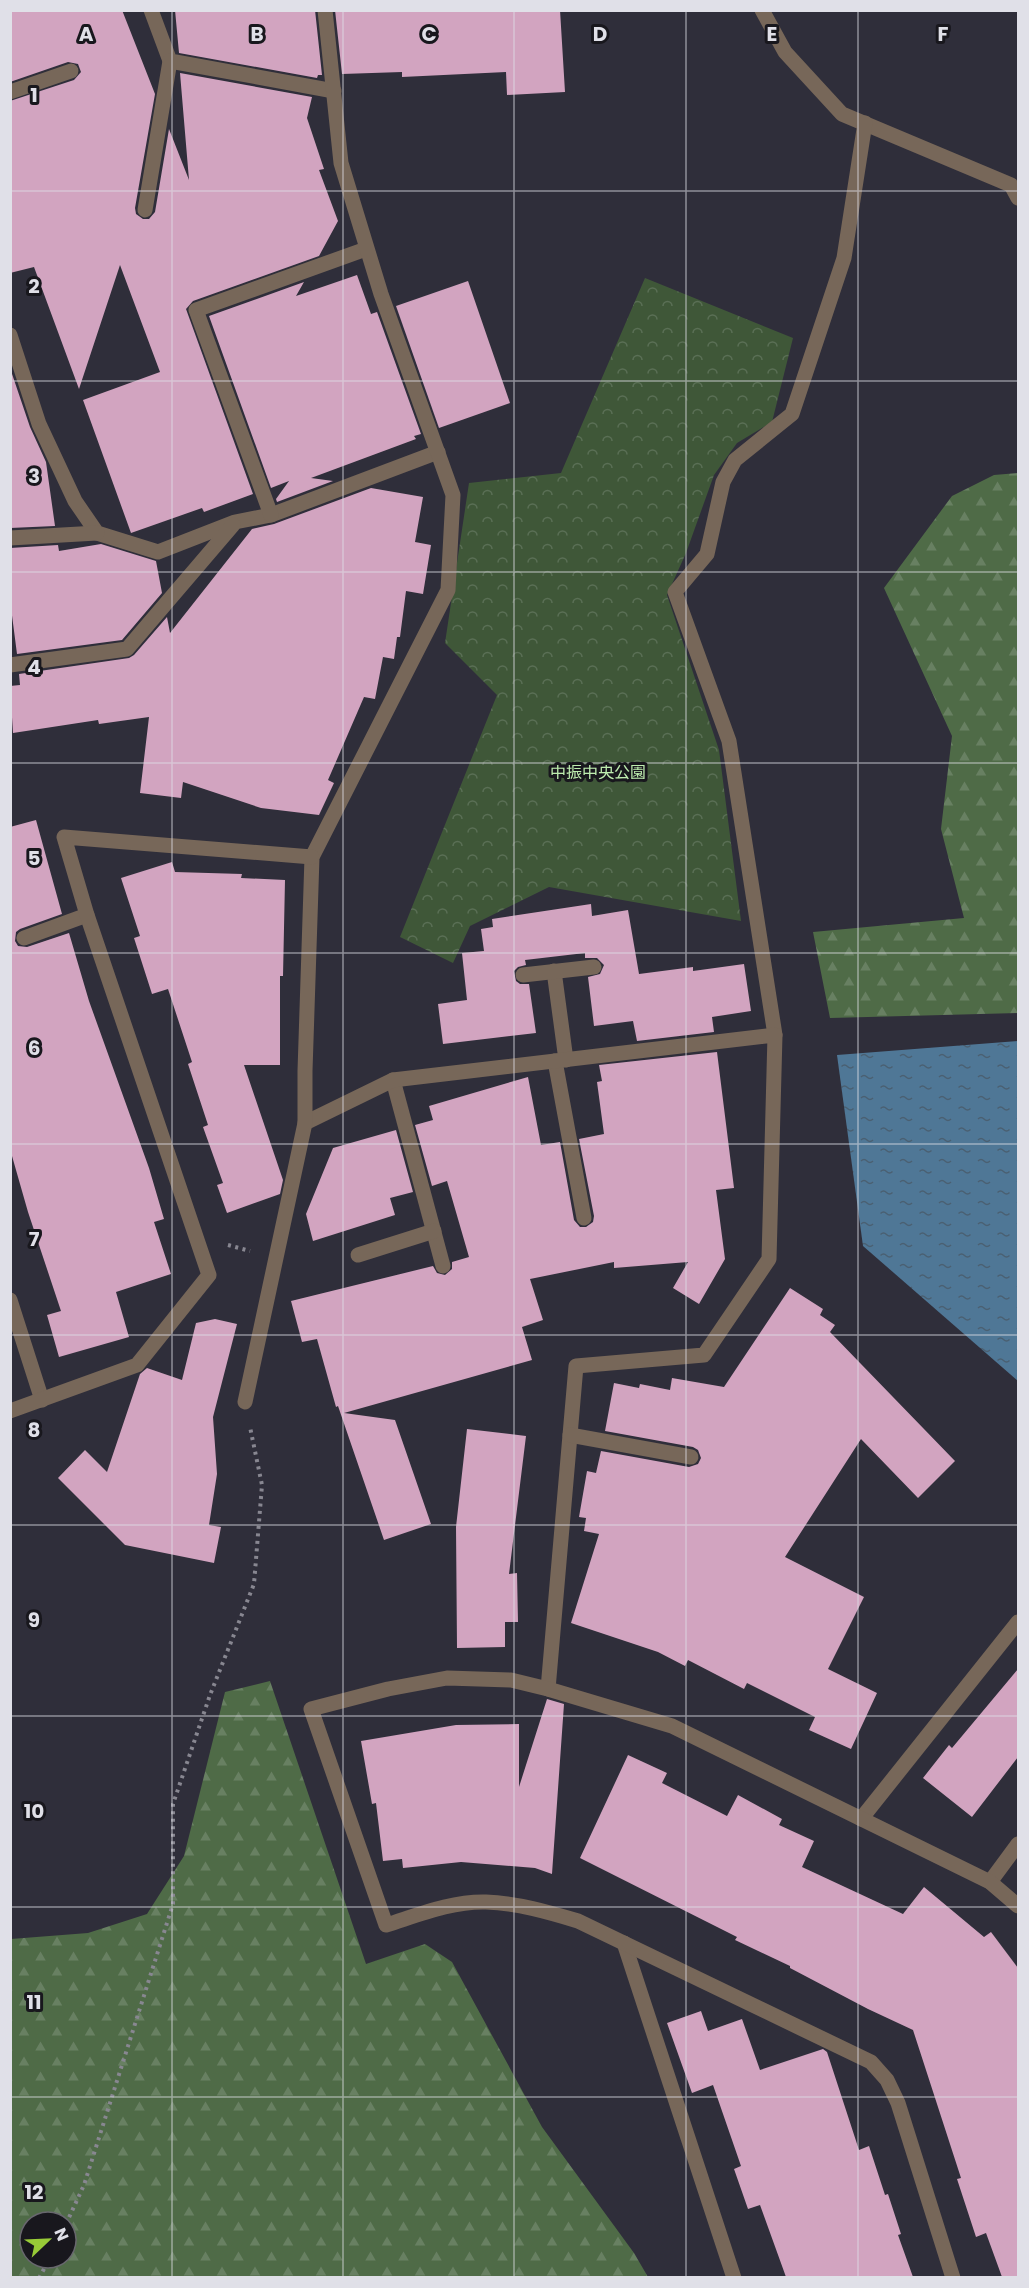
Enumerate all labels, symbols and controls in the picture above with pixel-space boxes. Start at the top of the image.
text: A [79,20,94,48]
text: B [250,20,264,48]
text: C [421,20,437,48]
text: D [593,20,607,48]
text: E [767,20,777,48]
text: F [938,20,949,48]
text: 1 [30,81,38,109]
text: 2 [28,272,40,300]
text: 3 [28,462,40,490]
text: 4 [27,653,41,681]
park label: 中振中央公園 [550,761,646,784]
text: 5 [28,844,41,872]
text: 6 [28,1034,40,1062]
text: 7 [29,1225,40,1253]
text: 8 [28,1416,40,1444]
text: 9 [28,1606,40,1634]
text: 10 [24,1797,44,1825]
text: 11 [26,1988,42,2016]
text: 12 [25,2178,43,2206]
north arrow [18,2210,78,2270]
text: N [48,2224,74,2244]

